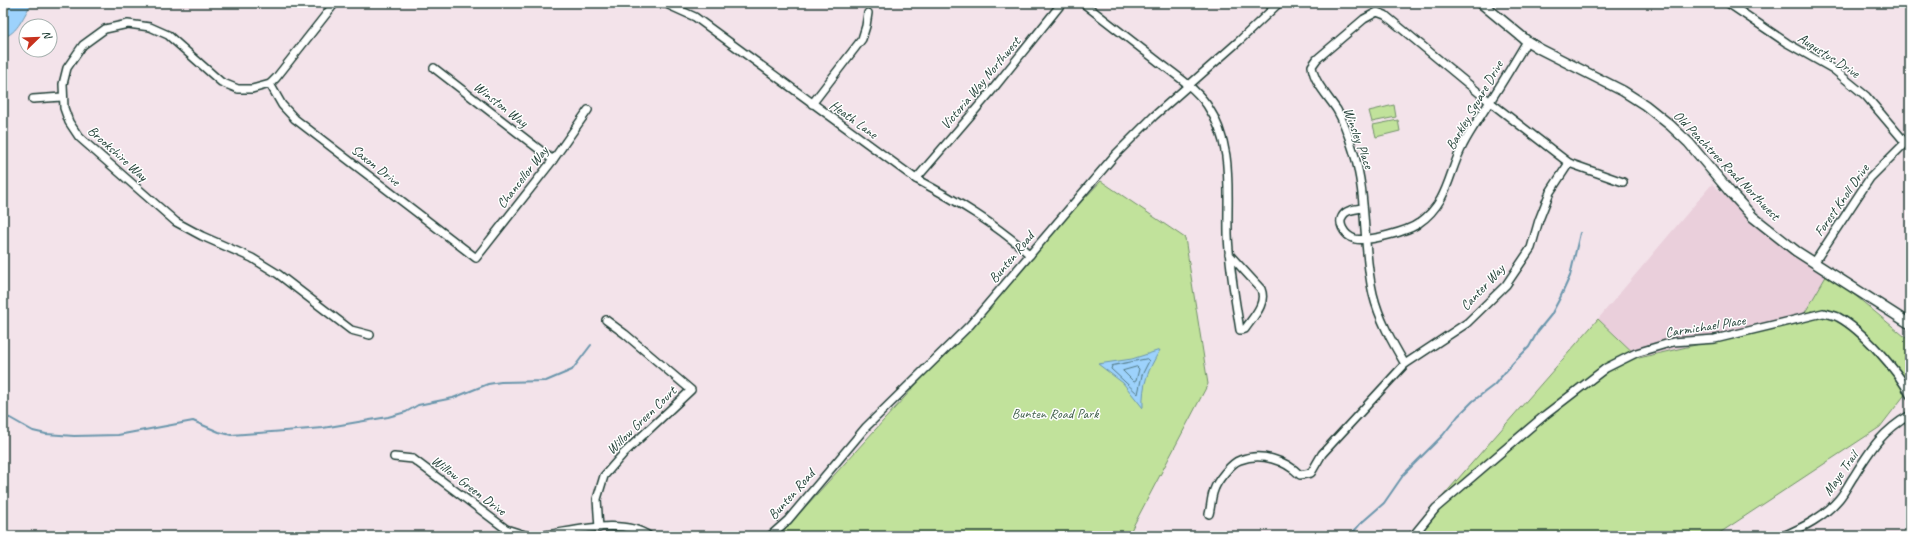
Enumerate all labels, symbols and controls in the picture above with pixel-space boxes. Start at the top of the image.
north arrow [18,18,58,58]
text: N [39,28,56,42]
street label: Augustus Drive [1795,29,1864,82]
street label: Victoria Way Northwest [937,33,1025,133]
street label: Barkley Square Drive [1442,56,1508,153]
street label: Winston Way [470,78,532,132]
street label: Heath Lane [826,96,882,143]
street label: Winsley Place [1340,105,1378,172]
street label: Old Peachtree Road Northwest [1670,107,1784,225]
street label: Brookshire Way [84,122,152,185]
street label: Saxon Drive [348,141,405,191]
street label: Chancellor Way [493,142,553,212]
street label: Forest Knoll Drive [1810,160,1873,240]
street label: Bunten Road [985,226,1039,286]
street label: Canter Way [1457,260,1509,314]
street label: Carmichael Place [1664,312,1748,341]
street label: Willow Green Court [603,382,681,458]
park label: Bunten Road Park [1012,405,1099,422]
street label: Maye Trail [1819,446,1863,499]
street label: Willow Green Drive [428,452,511,520]
street label: Bunten Road [764,464,820,523]

